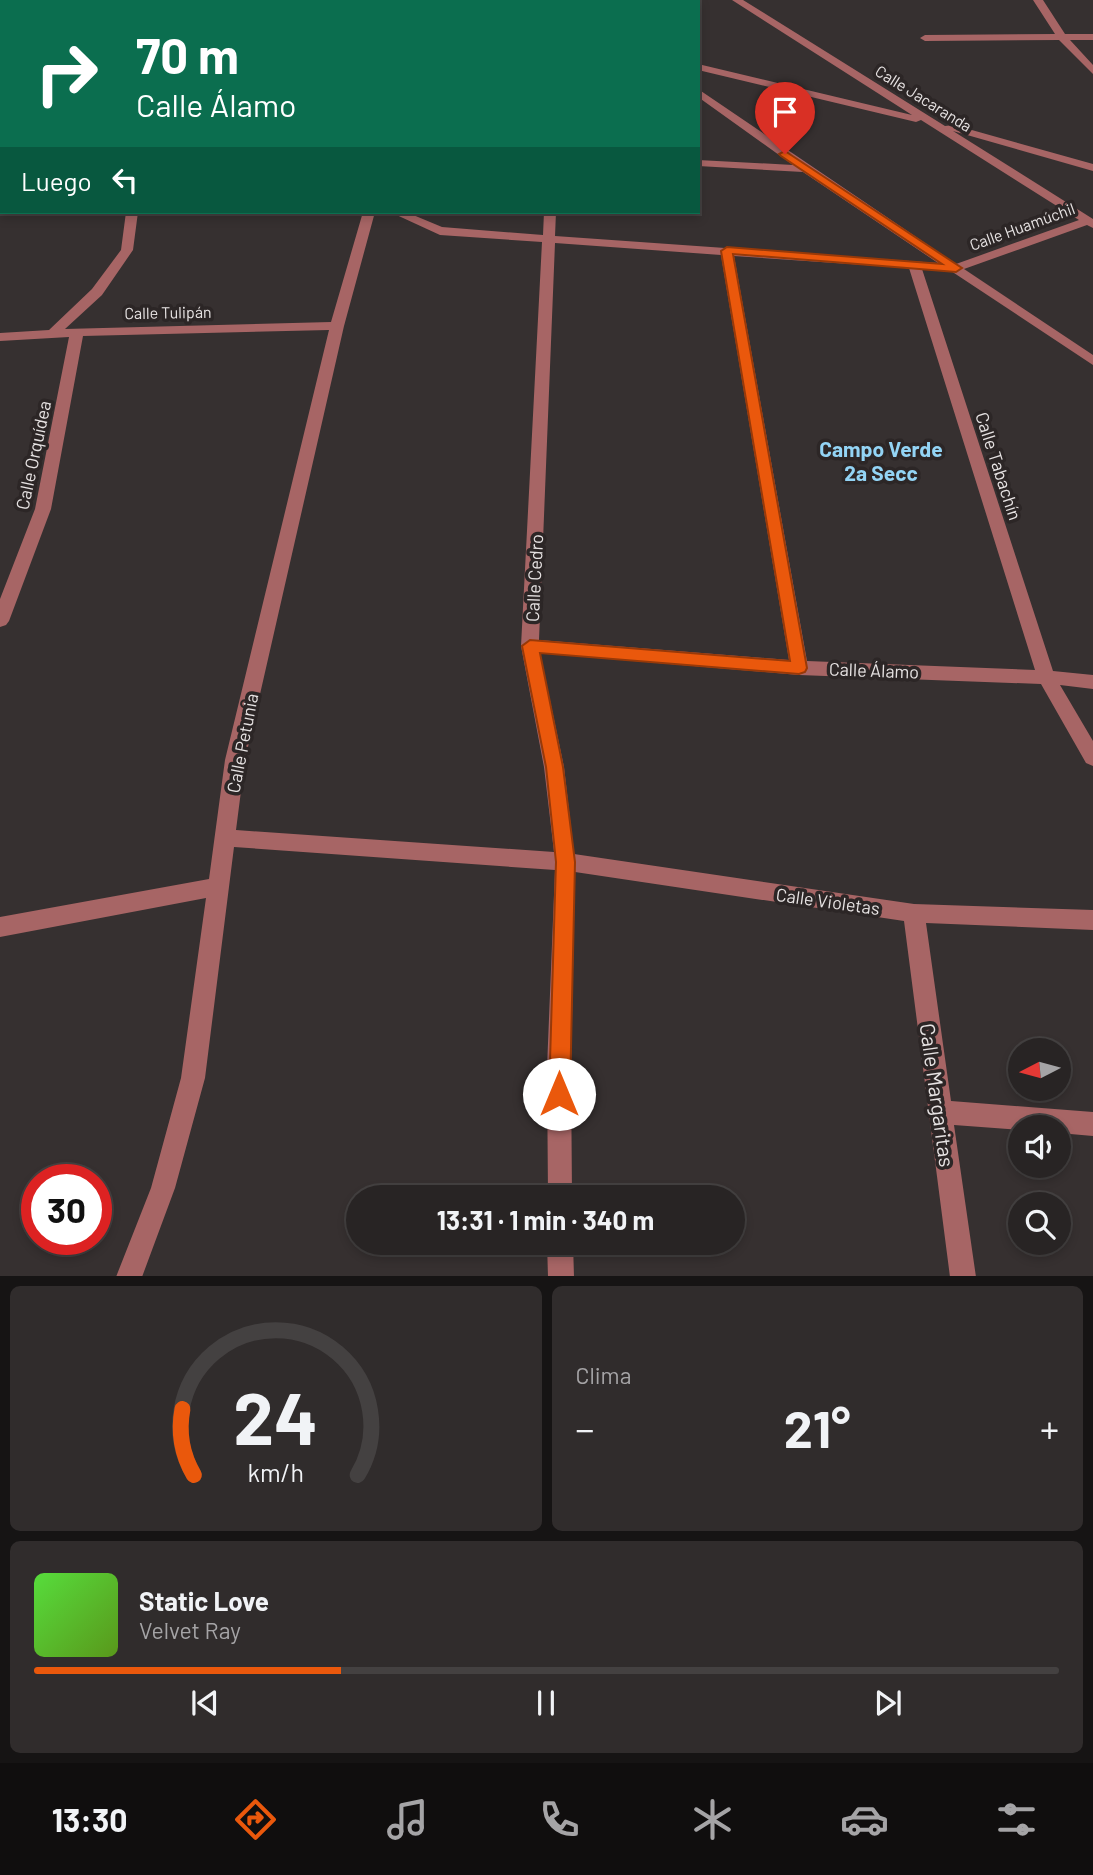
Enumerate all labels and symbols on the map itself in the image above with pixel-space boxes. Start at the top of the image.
street label: Calle Jacaranda [872,61,976,135]
pin [755,82,815,154]
street label: Calle Huamúchil [967,198,1077,254]
street label: Calle Tulipán [124,302,212,322]
street label: Calle Orquídea [11,398,55,512]
street label: Calle Tabachín [971,409,1027,523]
district label: Campo Verde 2a Secc [819,436,943,485]
street label: Calle Cedro [521,533,547,623]
street label: Calle Álamo [828,657,920,683]
street label: Calle Petunia [222,691,262,795]
street label: Calle Violetas [775,883,881,919]
street label: Calle Margaritas [916,1021,960,1169]
north arrow [1008,1038,1071,1101]
position arrow [522,1057,596,1131]
speed limit sign: 30 [21,1164,112,1255]

